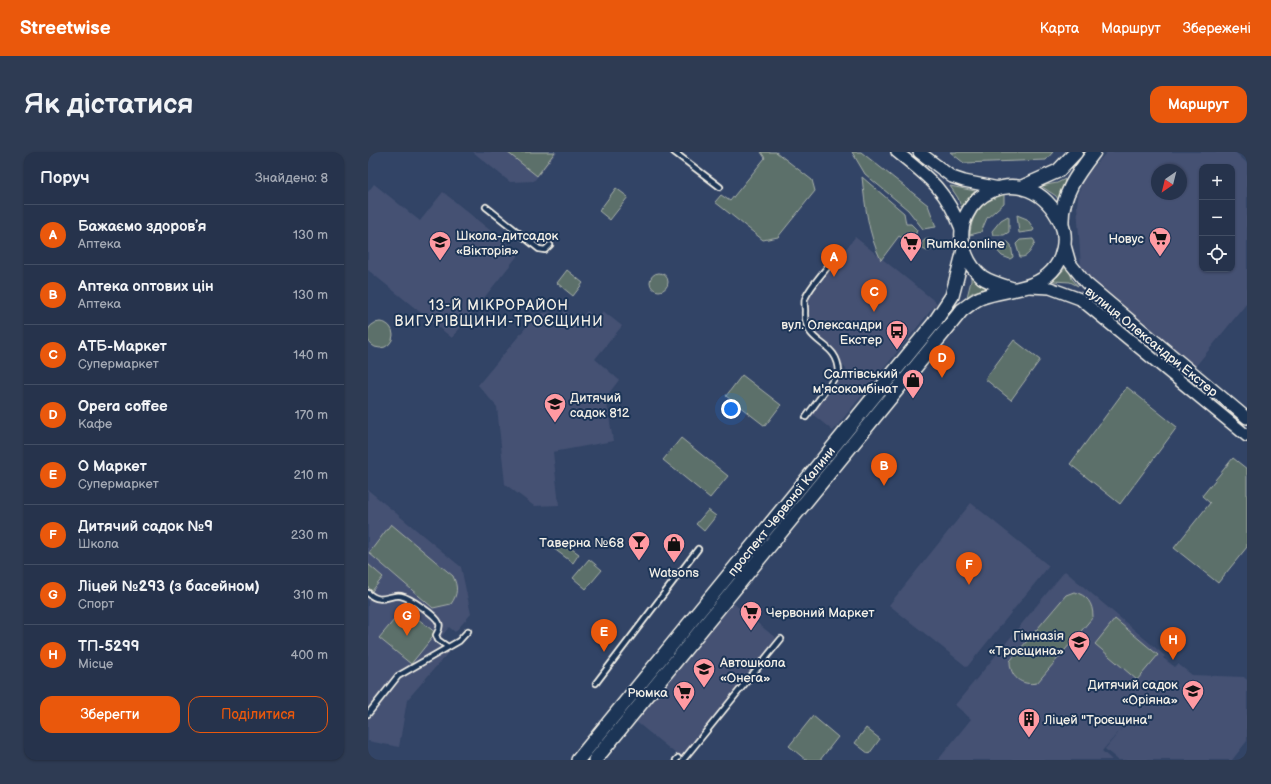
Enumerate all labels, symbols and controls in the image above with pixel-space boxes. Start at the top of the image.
text: Streetwise [20,17,111,40]
text: Карта [1040,20,1079,37]
text: Маршрут [1101,20,1161,37]
text: Збережені [1183,20,1251,37]
button: Маршрут [1150,86,1247,123]
text: Як дістатися [24,88,193,121]
north arrow [1151,164,1187,200]
map controls [1199,164,1235,272]
button: + [1199,164,1235,200]
text: Поруч [40,168,90,188]
text: Знайдено: 8 [255,170,328,186]
button: − [1199,200,1235,236]
text: Бажаємо здоровʼя [78,217,207,236]
supermarket icon: Новус [1147,225,1173,258]
text: A [49,227,57,243]
text: 130 m [293,227,328,243]
place label: Школа-дитсадок «Вікторія» [456,228,558,259]
school or university icon: Школа-дитсадок «Вікторія» [427,229,453,262]
supermarket icon: Rumka.online [898,230,924,263]
place label: Новус [1108,231,1145,247]
text: Аптека [78,236,121,252]
place label: Rumka.online [926,236,1005,252]
button: locate [1199,236,1235,272]
pin: A [821,244,847,277]
text: Аптека оптових цін [78,277,214,296]
pin: C [861,279,887,312]
street label: вулиця Олександри Екстер [1082,283,1221,401]
text: B [48,287,58,303]
text: 130 m [293,287,328,303]
text: Аптека [78,296,121,312]
district label: 13-Й МІКРОРАЙОН ВИГУРІВЩИНИ-ТРОЄЩИНИ [394,297,604,330]
place label: вул. Олександри Екстер [781,317,883,348]
bus stop icon: вул. Олександри Екстер [884,318,910,351]
text: АТБ-Маркет [78,337,167,356]
pin: D [929,345,955,378]
text: C [48,347,58,363]
text: 140 m [293,347,328,363]
text: Супермаркет [78,356,159,372]
place label: Салтівський м'ясокомбінат [813,366,898,397]
shop icon: Салтівський м'ясокомбінат [900,367,926,400]
place label: Дитячий садок 812 [570,390,630,421]
school or university icon: Дитячий садок 812 [542,391,568,424]
text: Opera coffee [78,397,168,416]
your location [721,399,741,419]
text: D [48,407,58,423]
text: 170 m [295,407,328,423]
text: Кафе [78,416,112,432]
street label: проспект Червоної Калини [725,444,839,580]
pin: B [871,453,897,486]
text: О Маркет [78,457,147,476]
text: E [49,467,57,483]
text: 210 m [294,467,328,483]
text: Супермаркет [78,476,159,492]
text: Дитячий садок №9 [78,517,213,536]
text: F [49,527,57,543]
text: 230 m [291,527,328,543]
bar icon: Таверна №68 [626,529,652,562]
shop icon: Watsons [661,531,687,564]
place label: Таверна №68 [539,535,624,551]
text: Школа [78,536,119,552]
pin: F [956,552,982,585]
place label: Watsons [649,565,700,581]
text: Ліцей №293 (з басейном) [78,577,260,596]
text: G [48,587,58,603]
text: 310 m [293,587,328,603]
text: Спорт [78,596,114,612]
supermarket icon: Червоний Маркет [738,599,764,632]
pin: G [394,603,420,636]
place label: Червоний Маркет [766,605,874,621]
pin: E [591,619,617,652]
pin: H [1160,627,1186,660]
place label: Гімназія «Троєщина» [988,628,1064,659]
school or university icon: Гімназія «Троєщина» [1066,629,1092,662]
text: ТП-5299 [78,637,140,656]
text: H [48,647,58,663]
text: 400 m [291,647,328,663]
place label: Автошкола «Онега» [719,655,786,686]
text: Місце [78,656,113,672]
school or university icon: Автошкола «Онега» [691,656,717,689]
place label: Дитячий садок «Оріяна» [1088,677,1178,708]
school or university icon: Дитячий садок «Оріяна» [1180,678,1206,711]
supermarket icon: Рюмка [671,679,697,712]
place label: Рюмка [627,685,668,701]
button: Зберегти [40,696,180,733]
button: Поділитися [188,696,328,733]
building icon: Ліцей "Троєщина" [1016,706,1042,739]
place label: Ліцей "Троєщина" [1043,712,1153,728]

